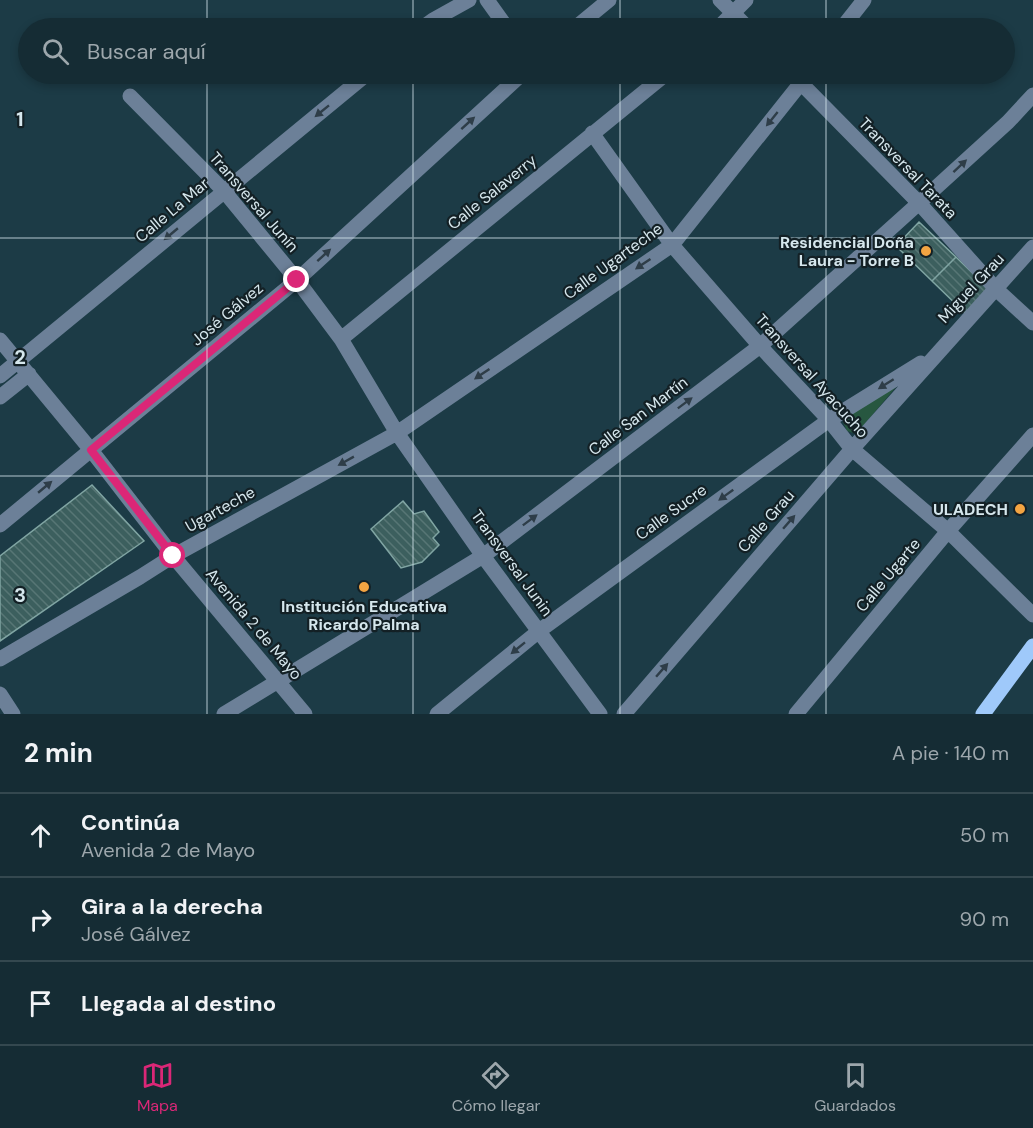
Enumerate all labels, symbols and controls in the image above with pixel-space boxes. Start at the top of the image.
search box [18,18,1015,84]
icon: search [39,35,72,68]
text: Buscar aquí [87,37,206,66]
one-way arrow [314,104,330,117]
text: 1 [16,106,24,132]
one-way arrow [767,112,779,127]
street label: Transversal Tarata [854,113,962,223]
one-way arrow [460,117,475,130]
street label: Transversal Junín [205,147,303,257]
street label: Calle Salaverry [443,150,541,234]
one-way arrow [952,160,967,173]
street label: Calle La Mar [131,173,213,247]
street label: Calle Ugarteche [559,218,667,304]
one-way arrow [163,228,179,241]
place label: Residencial Doña Laura - Torre B [780,232,914,271]
marker: Residencial Doña Laura - Torre B [919,244,933,258]
one-way arrow [316,249,331,262]
street label: Miguel Grau [933,249,1009,327]
one-way arrow [636,258,652,270]
route end [283,266,309,292]
street label: José Gálvez [187,278,267,350]
street label: Transversal Ayacucho [751,310,873,442]
text: 2 [14,344,26,370]
one-way arrow [475,368,491,380]
street label: Calle San Martín [584,372,692,460]
one-way arrow [878,378,894,389]
one-way arrow [678,397,693,409]
one-way arrow [337,456,354,466]
street label: Calle Sucre [631,479,711,545]
one-way arrow [37,481,53,494]
street label: Ugarteche [181,481,259,537]
street label: Calle Grau [733,485,799,557]
one-way arrow [718,489,734,501]
place label: ULADECH [933,499,1008,520]
marker: ULADECH [1013,502,1027,516]
street label: Transversal Junin [466,506,558,620]
one-way arrow [522,514,538,527]
one-way arrow [782,515,795,530]
street label: Calle Ugarte [851,534,925,616]
route start [159,542,185,568]
street label: Avenida 2 de Mayo [201,564,307,684]
marker: Institución Educativa Ricardo Palma [357,580,371,594]
text: 3 [14,582,26,608]
place label: Institución Educativa Ricardo Palma [281,596,447,635]
one-way arrow [511,641,526,654]
one-way arrow [656,662,669,678]
text: 2 min [24,736,93,770]
text: A pie · 140 m [892,740,1009,766]
text: Continúa [81,808,180,837]
icon: ahead [24,819,57,852]
text: 50 m [960,822,1009,848]
text: Avenida 2 de Mayo [81,837,255,863]
text: Gira a la derecha [81,892,263,921]
icon: right [24,903,57,936]
text: 90 m [960,906,1009,932]
text: José Gálvez [81,921,191,947]
icon: arrive [24,987,57,1020]
text: Llegada al destino [81,989,276,1018]
tab: Mapa [137,1059,178,1116]
tab: Cómo llegar [452,1059,540,1116]
tab: Guardados [814,1059,896,1116]

